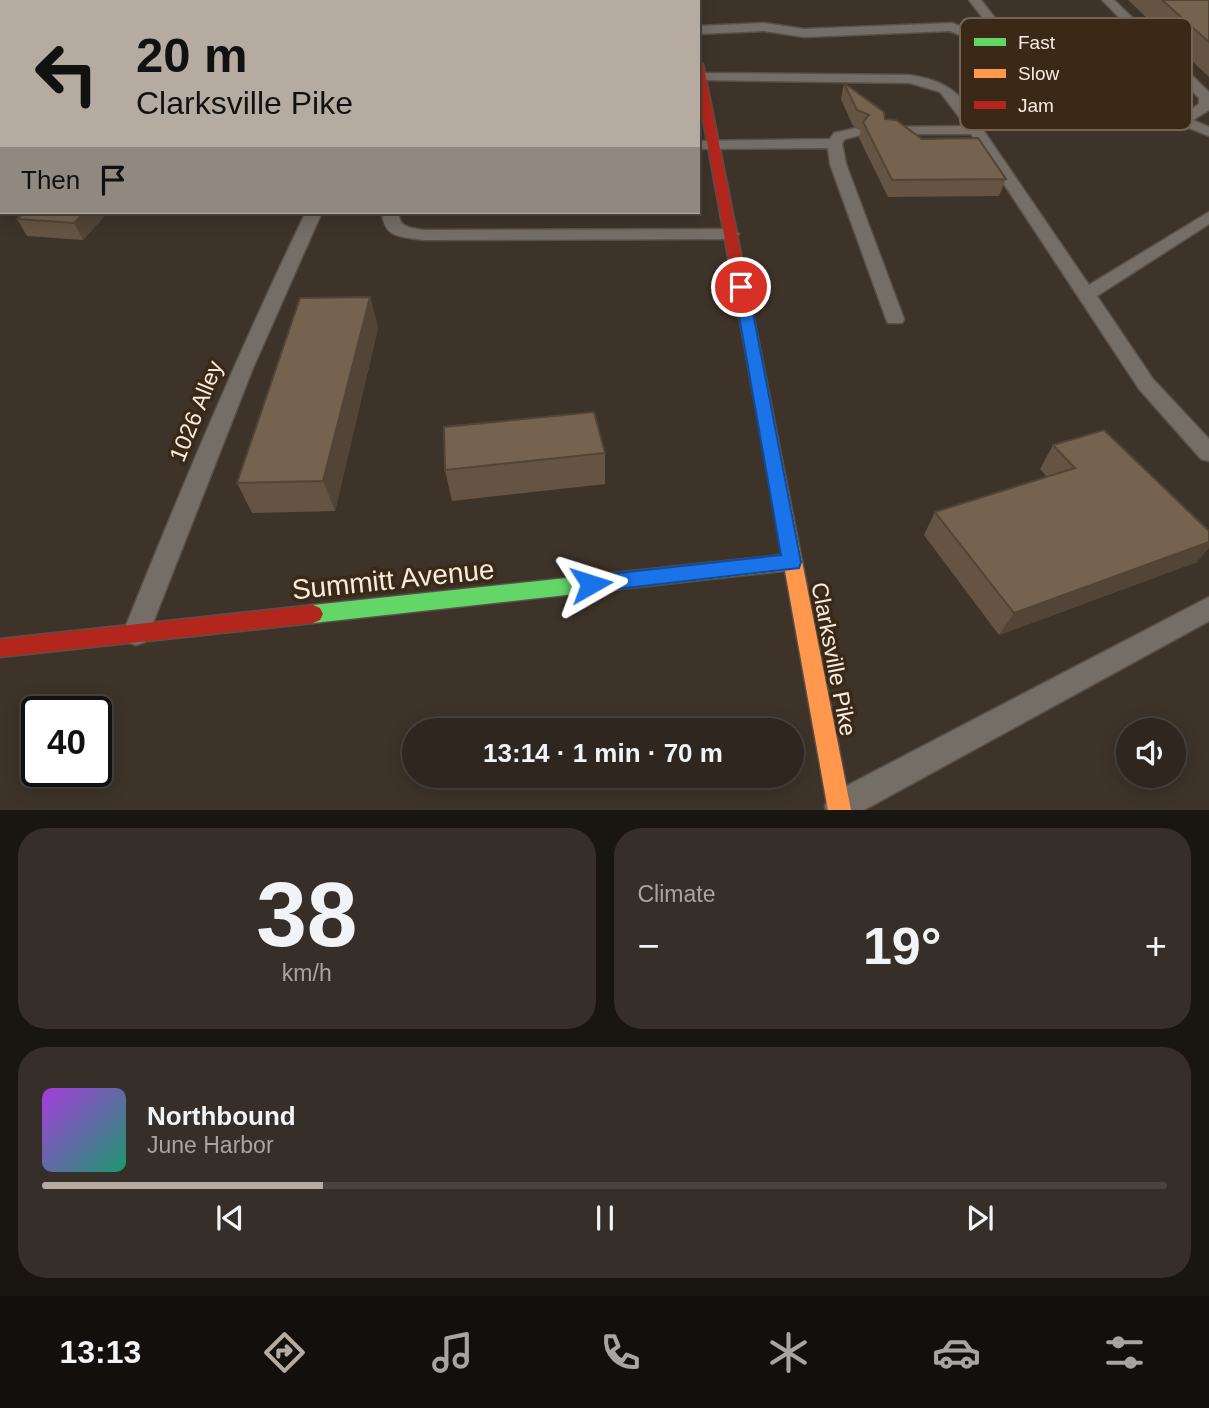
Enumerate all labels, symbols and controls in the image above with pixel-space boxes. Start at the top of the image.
legend [960,18,1192,130]
icon: left [21,28,112,119]
text: 20 m [136,28,248,82]
text: Fast [1018,32,1056,53]
text: Slow [1018,63,1059,84]
text: Clarksville Pike [136,85,353,121]
text: Jam [1018,95,1054,116]
icon: arrive [94,161,132,199]
text: Then [21,165,80,195]
pin [711,257,771,317]
icon: arrive [722,268,760,306]
street label: 1026 Alley [164,356,228,465]
position arrow [554,547,628,621]
street label: Summitt Avenue [290,553,496,606]
street label: Clarksville Pike [806,580,862,738]
speed limit sign: 40 [21,696,112,787]
map controls [1116,718,1186,788]
button: sound [1116,718,1186,788]
text: 13:14 · 1 min · 70 m [483,738,723,768]
text: 38 [256,864,357,965]
text: Climate [638,881,715,907]
text: 19° [863,917,942,975]
text: − [638,925,660,967]
text: + [1145,925,1167,967]
text: km/h [282,960,332,986]
text: Northbound [147,1101,296,1131]
text: June Harbor [147,1132,274,1158]
icon: previous [211,1199,249,1237]
icon: pause [586,1199,624,1237]
icon: next [961,1199,999,1237]
icon: directions [260,1328,309,1377]
icon: music [428,1328,477,1377]
icon: phone [596,1328,645,1377]
icon: climate [764,1328,813,1377]
icon: car [932,1328,981,1377]
icon: filters [1100,1328,1149,1377]
text: 13:13 [60,1334,141,1370]

